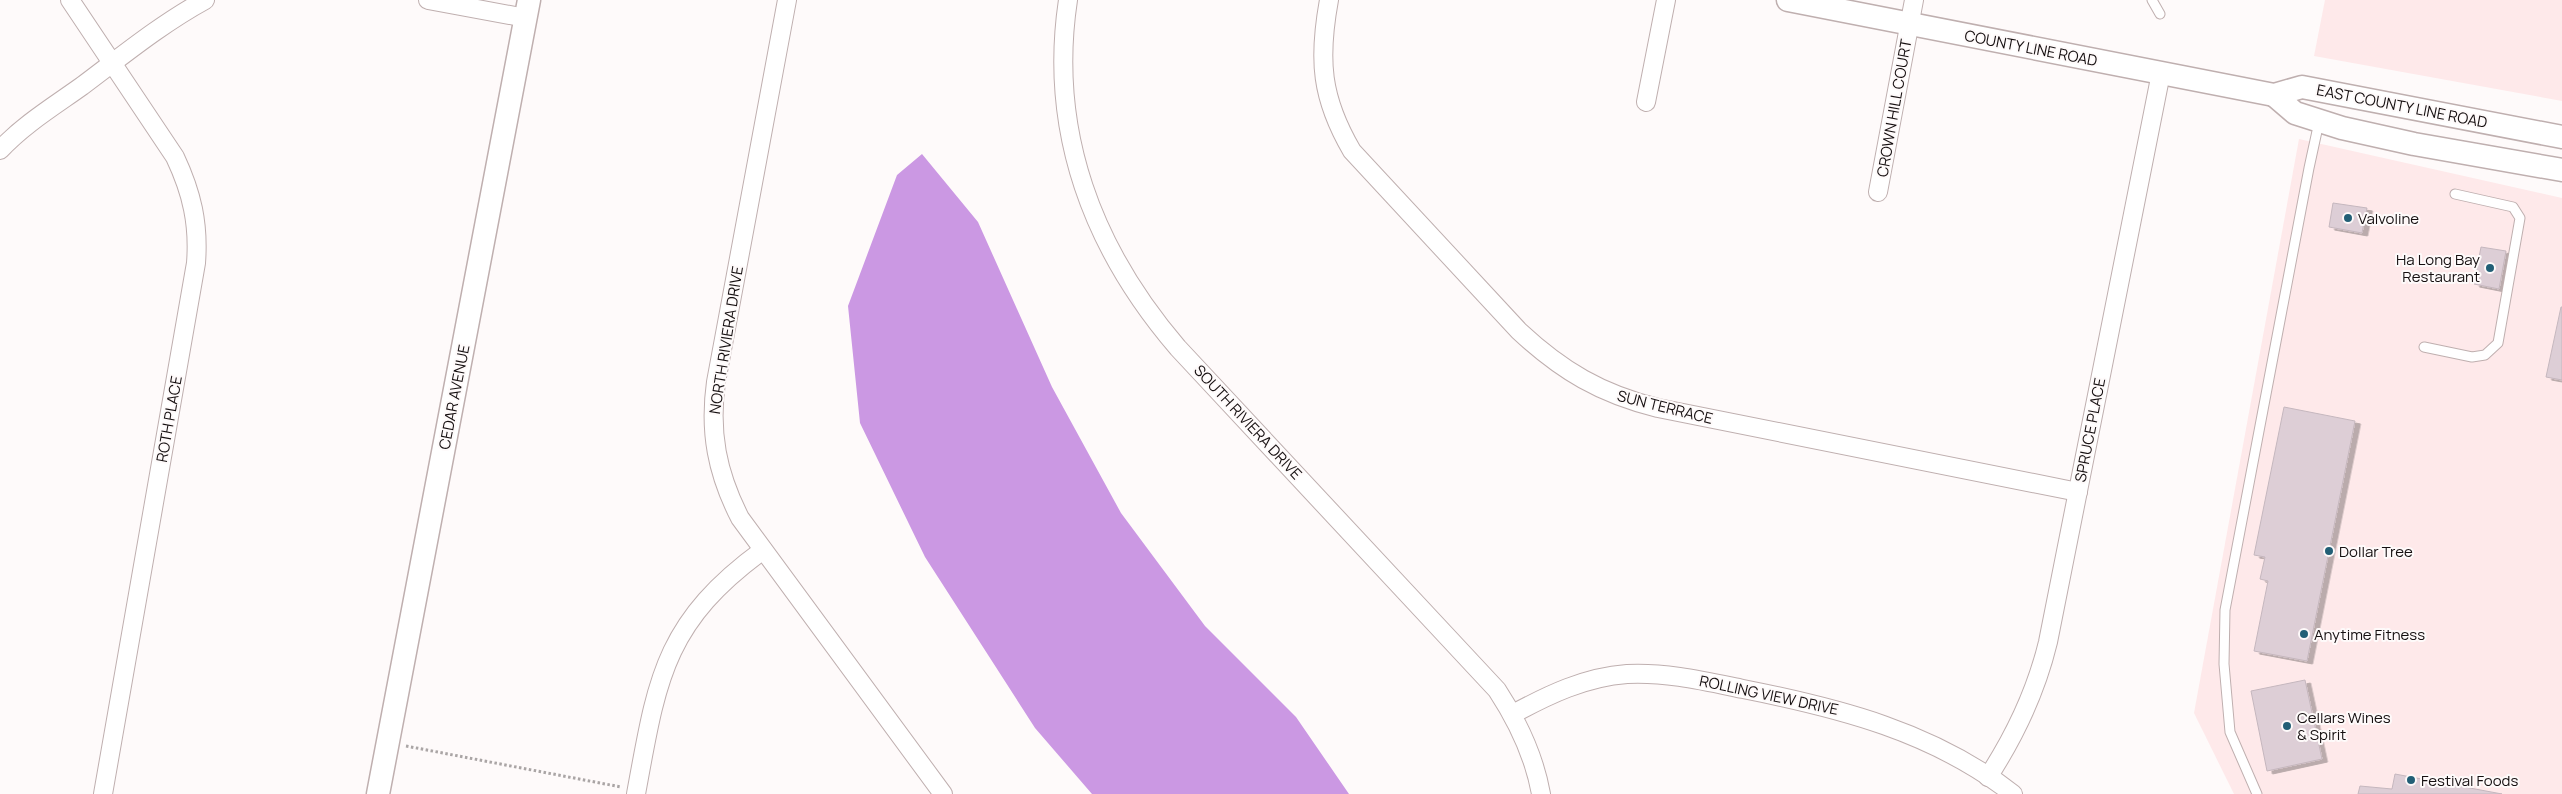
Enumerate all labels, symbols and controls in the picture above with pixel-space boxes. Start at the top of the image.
street label: COUNTY LINE ROAD [1963,25,2099,71]
street label: CROWN HILL COURT [1872,37,1916,179]
street label: EAST COUNTY LINE ROAD [2315,79,2489,133]
place label: Valvoline [2358,208,2419,229]
marker: Valvoline [2342,212,2354,224]
place label: Ha Long Bay Restaurant [2396,249,2480,287]
marker: Ha Long Bay Restaurant [2484,262,2496,274]
street label: NORTH RIVIERA DRIVE [704,265,748,415]
street label: CEDAR AVENUE [434,343,474,451]
street label: SOUTH RIVIERA DRIVE [1189,360,1307,484]
street label: ROTH PLACE [151,374,187,464]
street label: SPRUCE PLACE [2070,376,2110,484]
street label: SUN TERRACE [1615,385,1715,429]
place label: Dollar Tree [2339,541,2413,562]
marker: Dollar Tree [2323,545,2335,557]
place label: Anytime Fitness [2314,624,2425,645]
marker: Anytime Fitness [2298,628,2310,640]
street label: ROLLING VIEW DRIVE [1697,670,1841,720]
place label: Cellars Wines & Spirit [2297,707,2391,745]
marker: Cellars Wines & Spirit [2281,720,2293,732]
place label: Festival Foods [2421,770,2518,791]
marker: Festival Foods [2405,774,2417,786]

